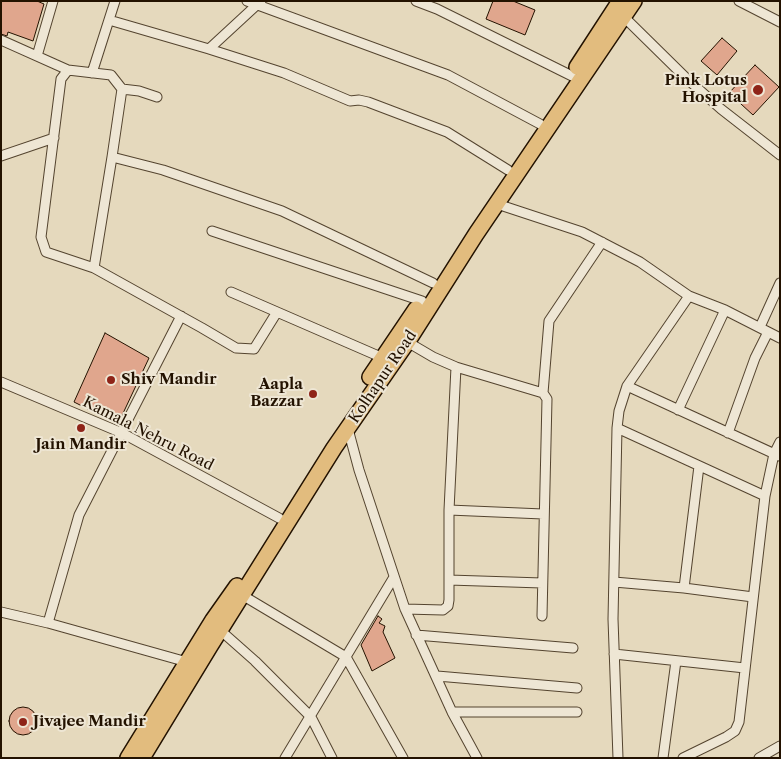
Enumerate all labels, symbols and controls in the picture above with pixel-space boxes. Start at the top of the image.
place label: Pink Lotus Hospital [665,72,747,107]
marker: Pink Lotus Hospital [751,83,765,97]
street label: Kolhapur Road [345,327,421,427]
place label: Shiv Mandir [121,371,216,389]
marker: Shiv Mandir [105,374,117,386]
place label: Aapla Bazzar [250,376,303,411]
marker: Aapla Bazzar [307,388,319,400]
street label: Kamala Nehru Road [80,393,216,475]
marker: Jain Mandir [75,422,87,434]
place label: Jain Mandir [35,436,127,454]
place label: Jivajee Mandir [33,713,146,731]
marker: Jivajee Mandir [17,716,29,728]

